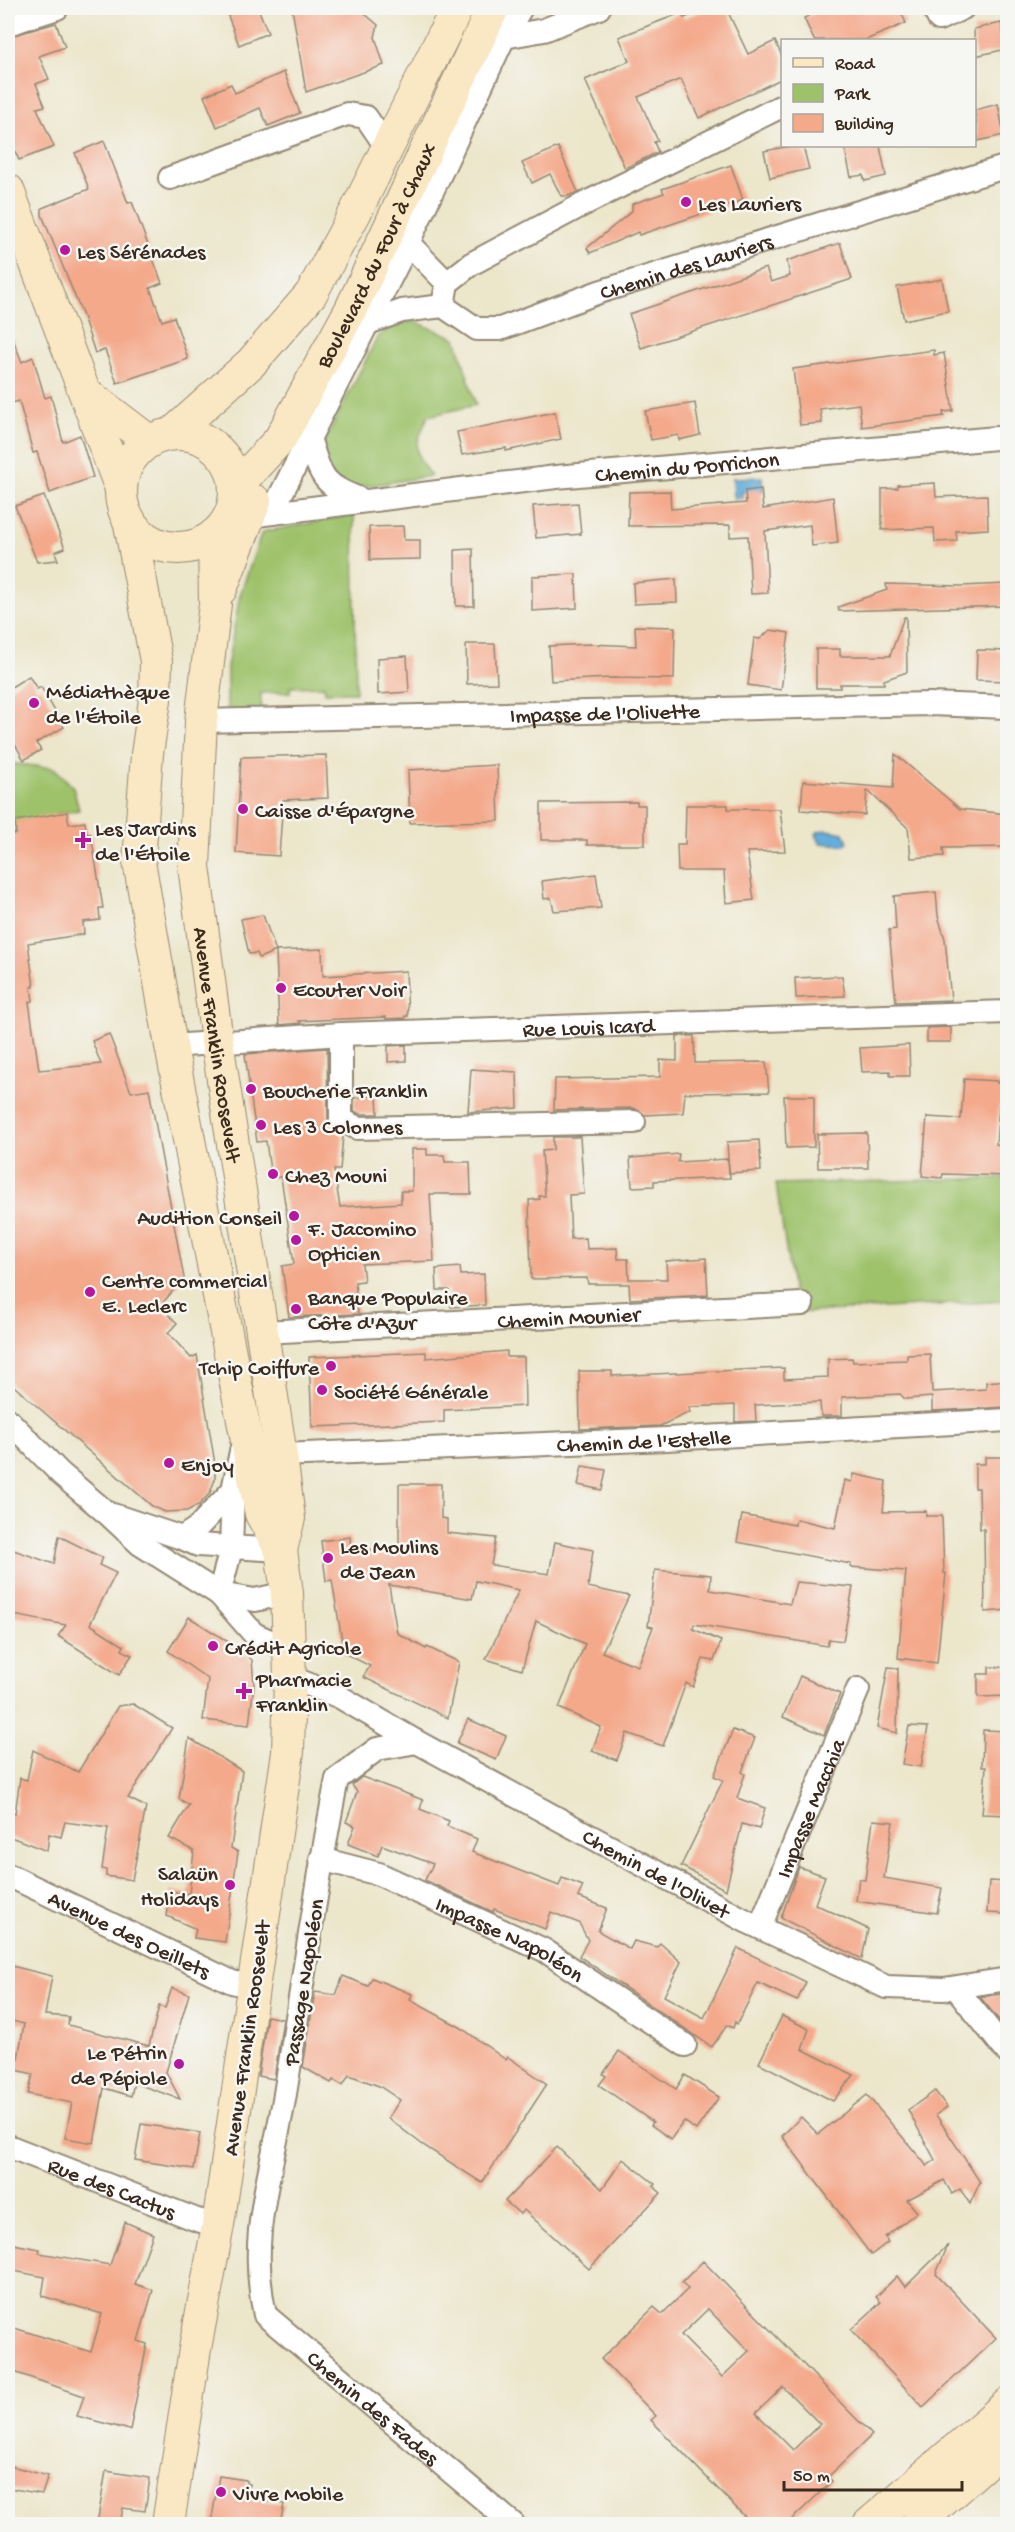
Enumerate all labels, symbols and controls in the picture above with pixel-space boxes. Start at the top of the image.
legend [781,39,976,147]
text: Road [835,55,876,76]
text: Park [834,85,871,106]
text: Building [834,115,894,136]
street label: Boulevard du Four à Chaux [312,139,445,374]
place label: Les Lauriers [698,193,802,219]
marker: Les Lauriers [679,195,693,209]
street label: Chemin des Lauriers [598,230,777,308]
place label: Les Sérénades [77,241,206,267]
marker: Les Sérénades [58,243,72,257]
street label: Chemin du Porrichon [594,448,781,490]
place label: Médiathèque de l'Étoile [46,681,170,732]
marker: Médiathèque de l'Étoile [27,696,41,710]
street label: Impasse de l'Olivette [510,700,701,731]
place label: Caisse d'Épargne [255,800,415,826]
marker: Caisse d'Épargne [236,802,250,816]
place label: Les Jardins de l'Étoile [95,818,196,869]
marker: Les Jardins de l'Étoile [76,833,90,847]
street label: Avenue Franklin Roosevelt [185,926,245,1166]
place label: Ecouter Voir [293,979,408,1005]
marker: Ecouter Voir [274,981,288,995]
street label: Rue Louis Icard [522,1015,657,1045]
place label: Boucherie Franklin [262,1080,428,1106]
marker: Boucherie Franklin [244,1082,258,1096]
place label: Les 3 Colonnes [273,1116,403,1142]
marker: Les 3 Colonnes [254,1118,268,1132]
place label: Chez Mouni [285,1165,387,1191]
marker: Chez Mouni [266,1167,280,1181]
place label: Audition Conseil [137,1207,282,1233]
marker: Audition Conseil [287,1209,301,1223]
place label: F. Jacomino Opticien [307,1218,416,1269]
marker: F. Jacomino Opticien [289,1233,303,1247]
place label: Centre commercial E. Leclerc [102,1270,268,1321]
marker: Centre commercial E. Leclerc [83,1285,97,1299]
place label: Banque Populaire Côte d'Azur [307,1287,468,1338]
marker: Banque Populaire Côte d'Azur [289,1302,303,1316]
street label: Chemin Mounier [497,1303,643,1337]
place label: Tchip Coiffure [197,1357,320,1383]
marker: Tchip Coiffure [324,1359,338,1373]
place label: Société Générale [334,1381,489,1407]
marker: Société Générale [315,1383,329,1397]
street label: Chemin de l'Estelle [556,1426,732,1461]
place label: Enjoy [181,1454,234,1480]
marker: Enjoy [162,1456,176,1470]
place label: Les Moulins de Jean [340,1536,439,1587]
marker: Les Moulins de Jean [321,1551,335,1565]
place label: Crédit Agricole [225,1637,362,1663]
marker: Crédit Agricole [206,1639,220,1653]
place label: Pharmacie Franklin [255,1669,352,1720]
marker: Pharmacie Franklin [237,1684,251,1698]
street label: Impasse Macchia [773,1735,853,1883]
street label: Chemin de l'Olivet [577,1825,735,1928]
place label: Salaün Holidays [140,1863,219,1914]
marker: Salaün Holidays [223,1878,237,1892]
street label: Avenue des Oeillets [43,1887,214,1987]
street label: Impasse Napoléon [430,1893,588,1990]
street label: Passage Napoléon [280,1897,332,2069]
street label: Avenue Franklin Roosevelt [220,1917,279,2158]
place label: Le Pétrin de Pépiole [71,2042,168,2093]
marker: Le Pétrin de Pépiole [172,2057,186,2071]
street label: Rue des Cactus [43,2154,179,2228]
street label: Chemin des Fades [300,2347,443,2473]
scale bar [784,2454,962,2492]
text: 50 m [793,2467,830,2488]
place label: Vivre Mobile [232,2483,344,2509]
marker: Vivre Mobile [214,2485,228,2499]

